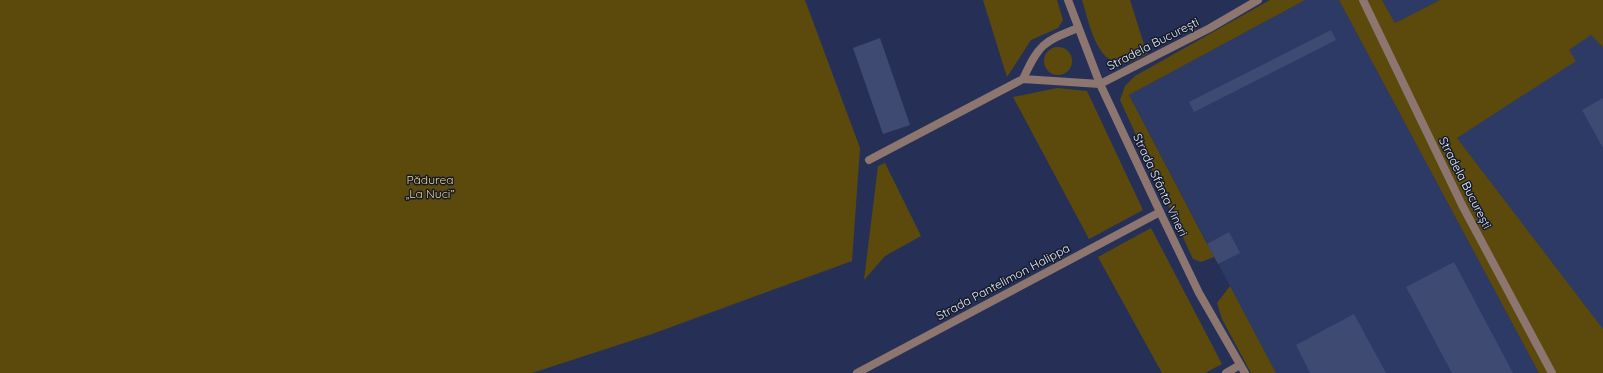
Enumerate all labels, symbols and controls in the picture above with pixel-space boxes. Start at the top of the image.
street label: Stradela București [1104,14,1201,73]
street label: Strada Sfânta Vineri [1130,131,1191,239]
street label: Stradela București [1436,134,1495,231]
park label: Pădurea „La Nuci” [405,172,455,201]
street label: Strada Pantelimon Halippa [933,240,1072,323]

